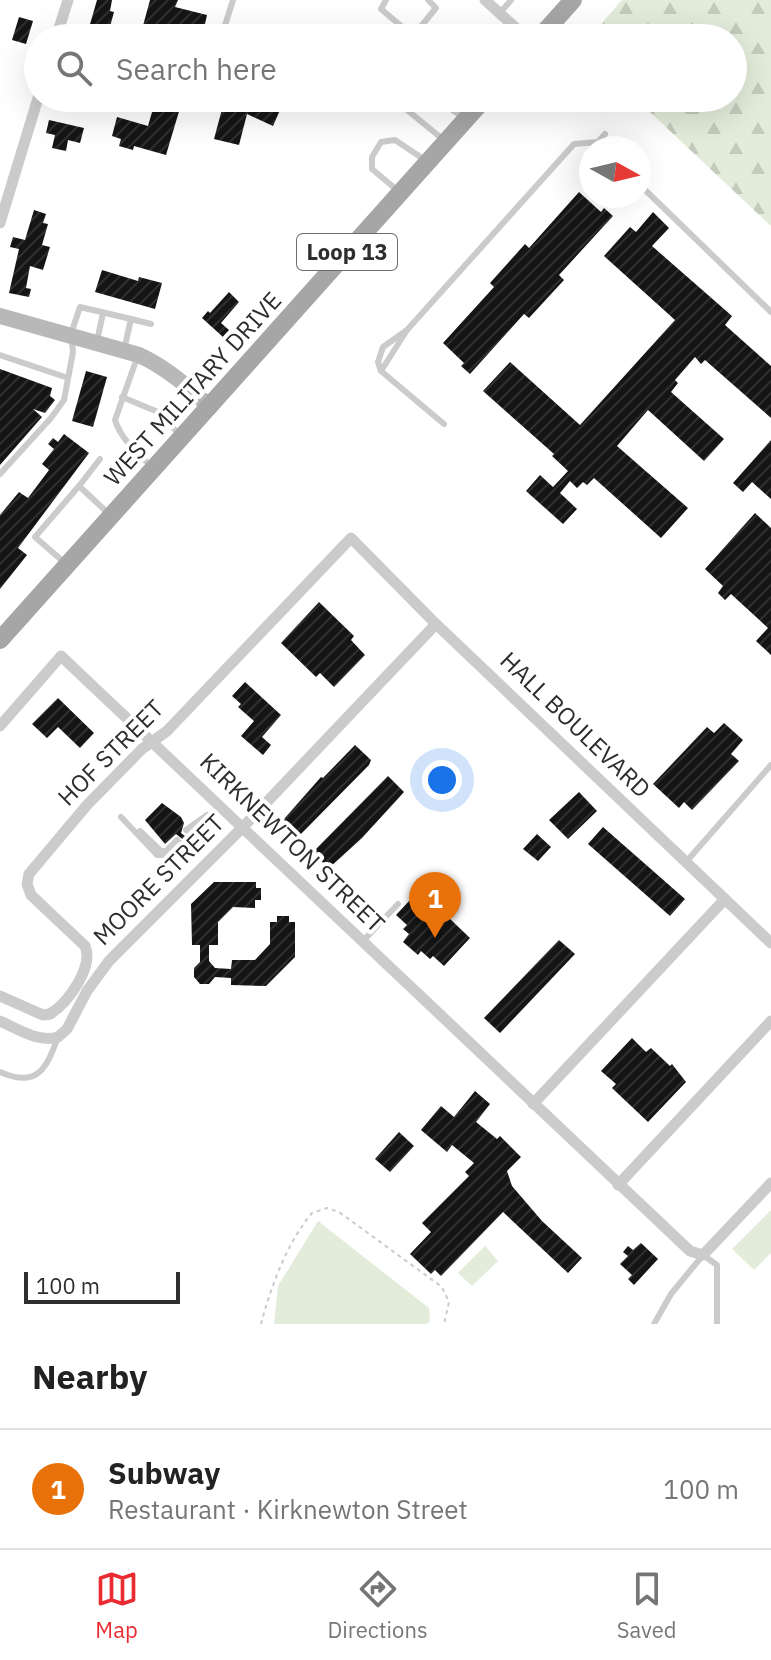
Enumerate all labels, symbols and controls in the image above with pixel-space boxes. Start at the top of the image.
search box [24,24,747,112]
icon: search [52,46,96,90]
text: Search here [116,49,277,88]
north arrow [579,136,651,208]
road number: Loop 13 [297,234,397,270]
street label: WEST MILITARY DRIVE [97,285,288,492]
street label: HALL BOULEVARD [494,644,658,804]
street label: HOF STREET [50,692,170,812]
street label: KIRKNEWTON STREET [193,746,392,939]
your location [422,760,462,800]
street label: MOORE STREET [86,807,231,952]
pin: 1 [409,872,461,938]
scale bar [24,1268,180,1304]
text: 100 m [36,1271,100,1300]
text: Nearby [32,1354,147,1398]
text: Subway [108,1453,220,1492]
text: 1 [50,1472,66,1506]
text: 100 m [663,1472,739,1506]
text: Restaurant · Kirknewton Street [108,1492,468,1526]
tab: Map [95,1567,139,1644]
tab: Directions [328,1567,428,1644]
tab: Saved [617,1567,676,1644]

